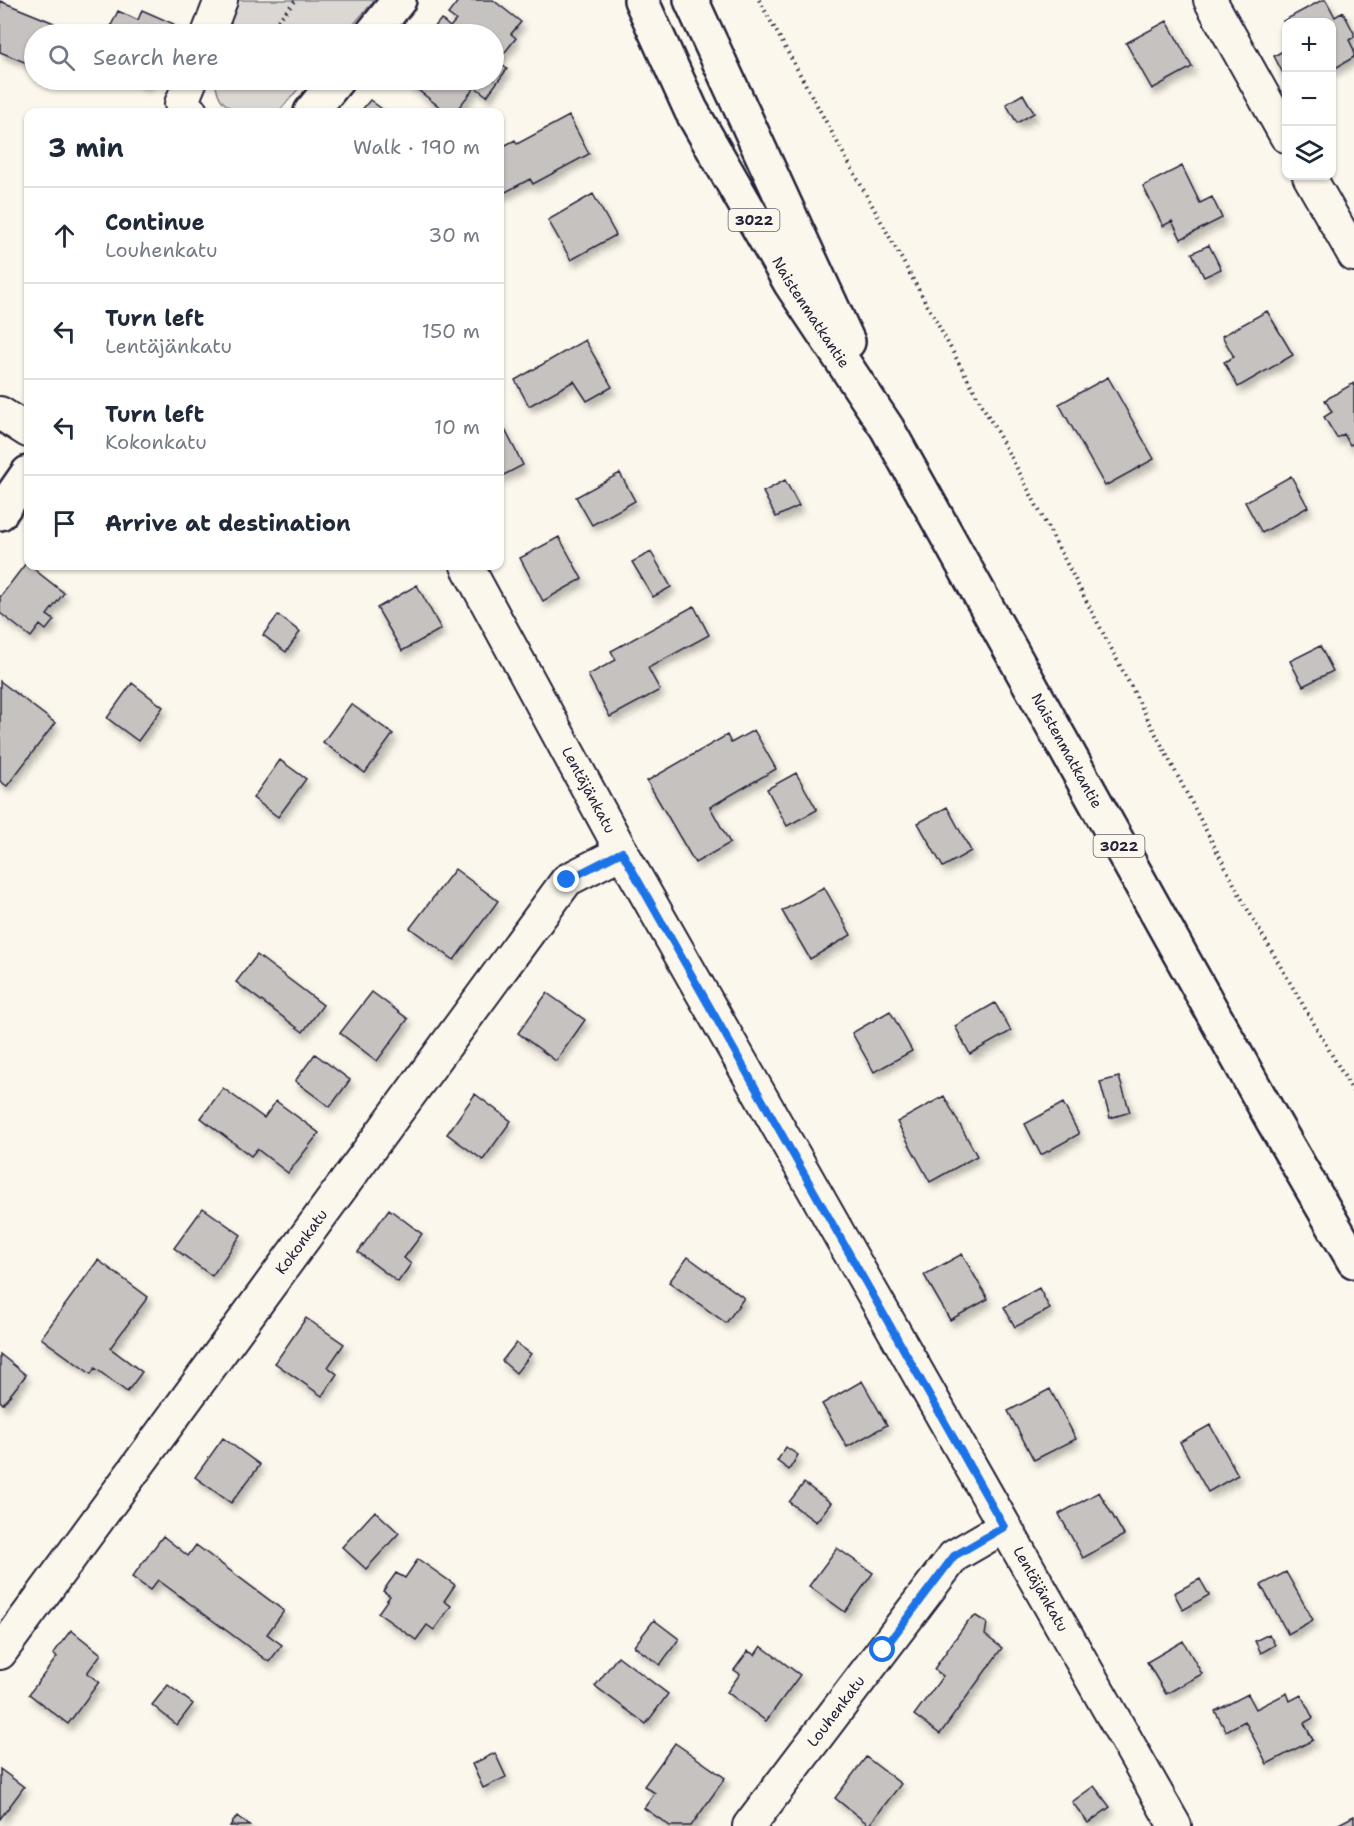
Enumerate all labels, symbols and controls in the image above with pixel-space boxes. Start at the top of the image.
map controls [1282,18,1336,180]
button: + [1282,18,1336,72]
search box [24,24,504,90]
icon: search [45,41,78,74]
text: Search here [93,43,219,72]
button: − [1282,72,1336,126]
button: layers [1282,126,1336,180]
text: 3 min [48,130,124,165]
text: Walk · 190 m [353,134,480,160]
text: Continue [105,208,205,237]
road number: 3022 [728,209,780,231]
icon: ahead [48,219,81,252]
text: 30 m [428,222,480,248]
text: Louhenkatu [105,237,218,263]
street label: Naistenmatkantie [767,253,854,372]
text: Turn left [105,304,204,333]
icon: left [48,315,81,348]
text: 150 m [422,318,480,344]
text: Lentäjänkatu [105,333,232,359]
text: Turn left [105,400,204,429]
icon: left [48,411,81,444]
text: 10 m [434,414,480,440]
text: Kokonkatu [105,429,207,455]
icon: arrive [48,507,81,540]
text: Arrive at destination [105,509,351,538]
street label: Naistenmatkantie [1027,690,1107,812]
street label: Lentäjänkatu [557,743,620,837]
road number: 3022 [1094,835,1144,857]
route end [553,866,579,892]
street label: Kokonkatu [271,1205,332,1278]
street label: Lentäjänkatu [1008,1543,1073,1636]
route start [869,1636,895,1662]
street label: Louhenkatu [803,1672,870,1751]

